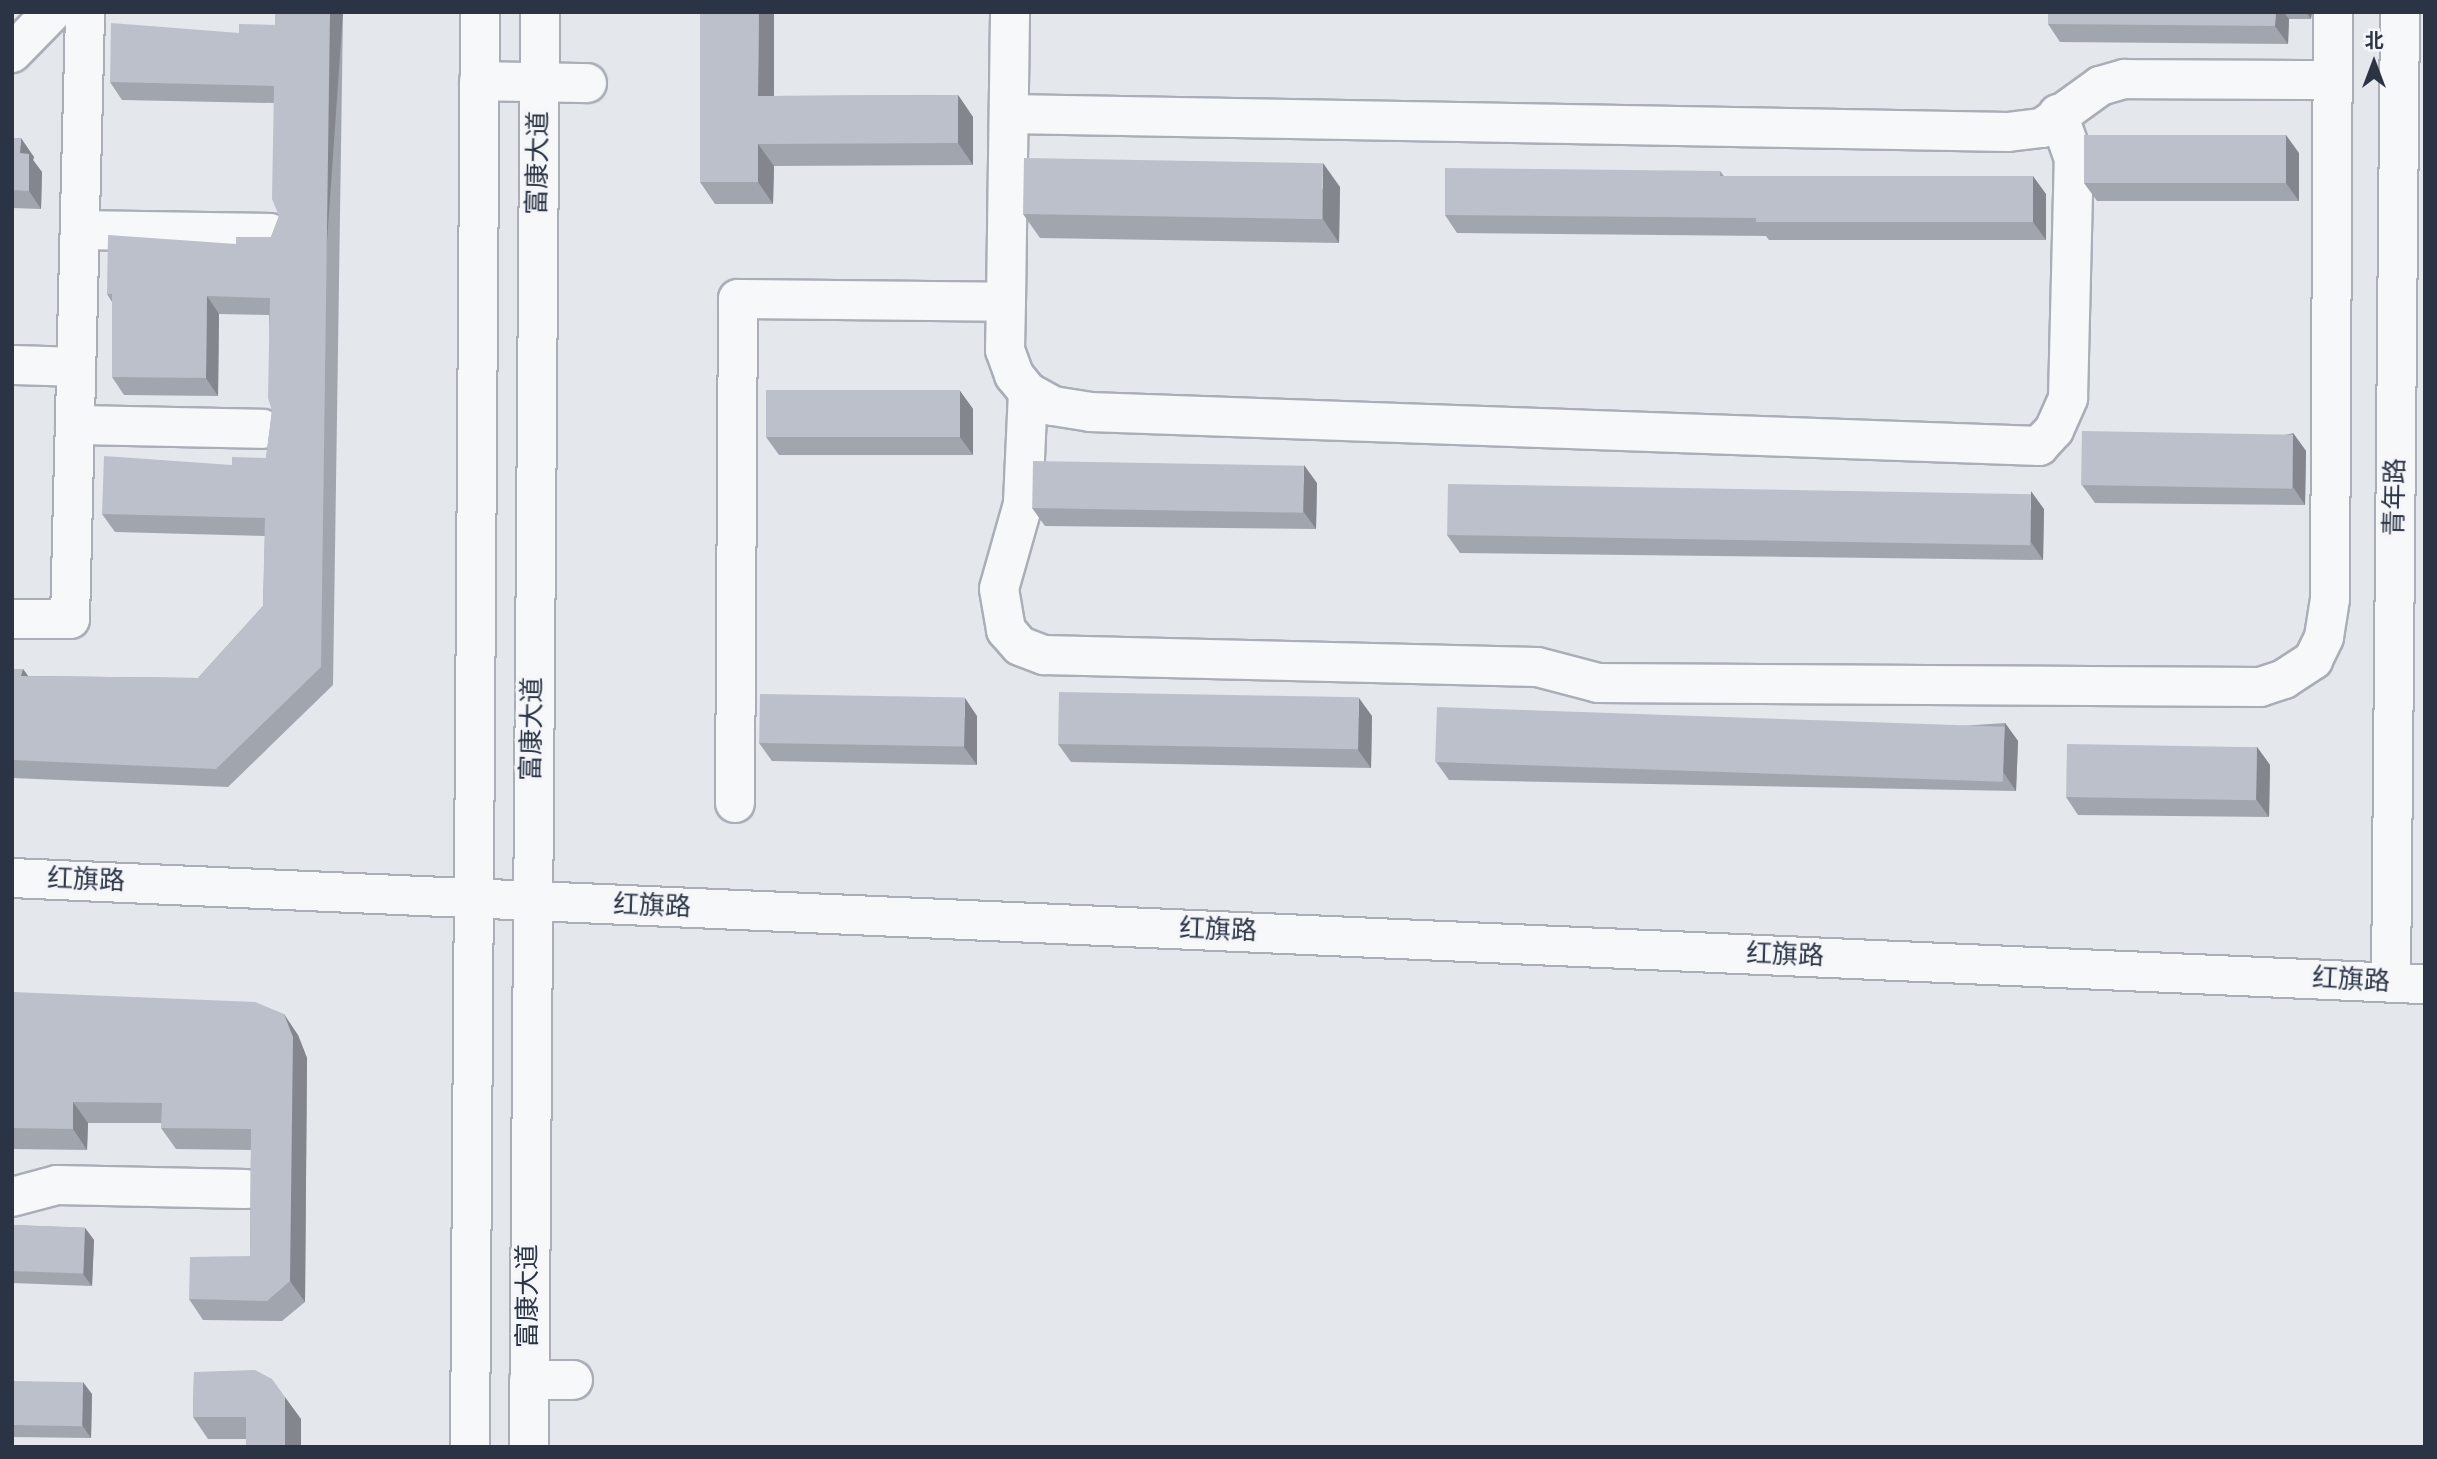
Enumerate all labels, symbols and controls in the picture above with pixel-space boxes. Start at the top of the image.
north arrow [2339,28,2409,98]
text: 北 [2364,32,2384,51]
street label: 富康大道 [522,111,556,215]
street label: 青年路 [2380,458,2412,536]
street label: 富康大道 [516,677,550,781]
street label: 红旗路 [46,864,126,898]
street label: 红旗路 [612,890,692,924]
street label: 红旗路 [1178,914,1258,948]
street label: 红旗路 [1745,939,1825,973]
street label: 红旗路 [2311,963,2391,999]
street label: 富康大道 [513,1244,545,1348]

